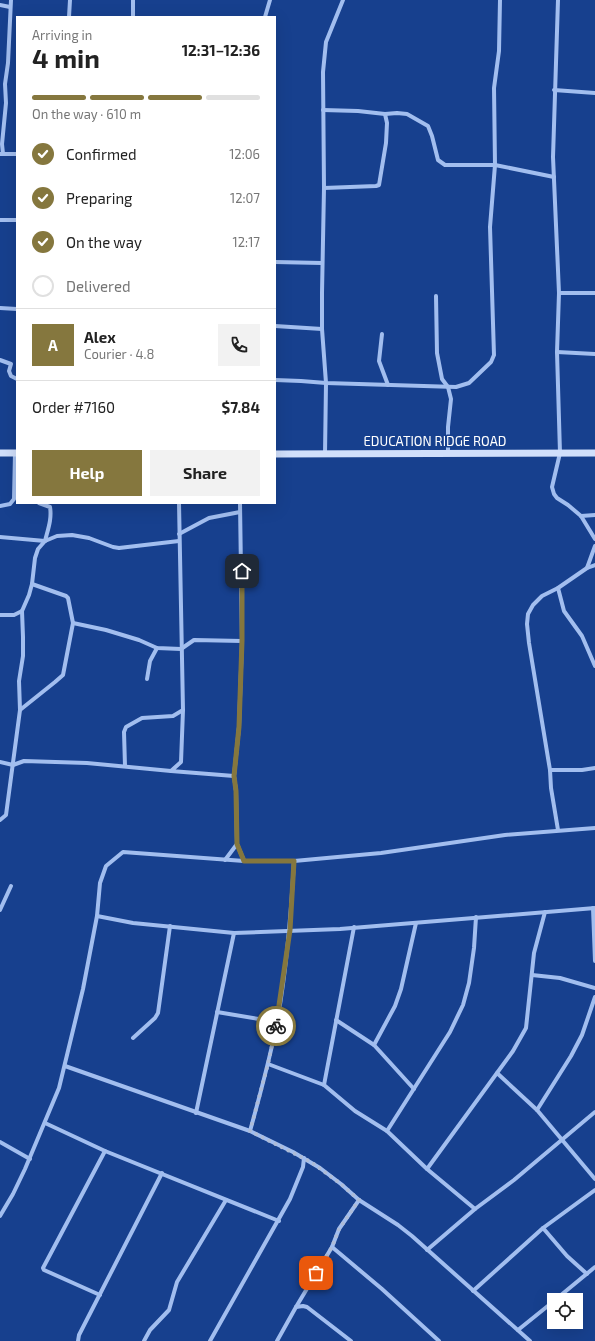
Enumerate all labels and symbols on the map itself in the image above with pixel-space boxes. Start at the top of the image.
street label: EDUCATION RIDGE ROAD [364,433,506,449]
pin [225,554,259,588]
courier [256,1006,296,1046]
pin [299,1256,333,1290]

